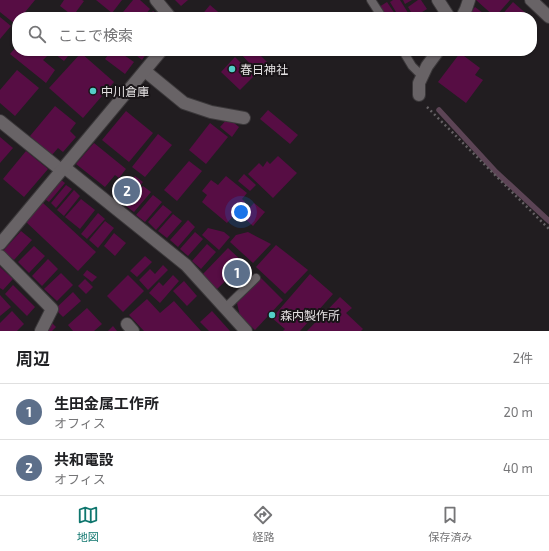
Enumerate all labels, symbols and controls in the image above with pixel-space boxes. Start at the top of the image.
search box [12,12,537,56]
icon: search [26,23,48,45]
text: ここで検索 [58,26,133,44]
place label: 春日神社 [240,62,288,76]
marker: 春日神社 [227,64,237,74]
place label: 中川倉庫 [101,84,149,98]
marker: 中川倉庫 [88,86,98,96]
pin: 2 [114,176,140,206]
your location [231,202,251,222]
pin: 1 [224,258,250,288]
place label: 森内製作所 [280,308,340,322]
marker: 森内製作所 [267,310,277,320]
text: 周辺 [16,348,50,368]
text: 2件 [513,350,533,366]
text: 生田金属工作所 [54,394,159,412]
text: 1 [26,404,32,420]
text: 20 m [504,404,533,420]
text: オフィス [54,415,106,431]
text: 共和電設 [54,450,114,468]
text: 2 [25,460,33,476]
text: 40 m [503,460,533,476]
text: オフィス [54,471,106,487]
tab: 地図 [77,504,99,544]
tab: 経路 [252,504,274,544]
tab: 保存済み [428,504,472,544]

